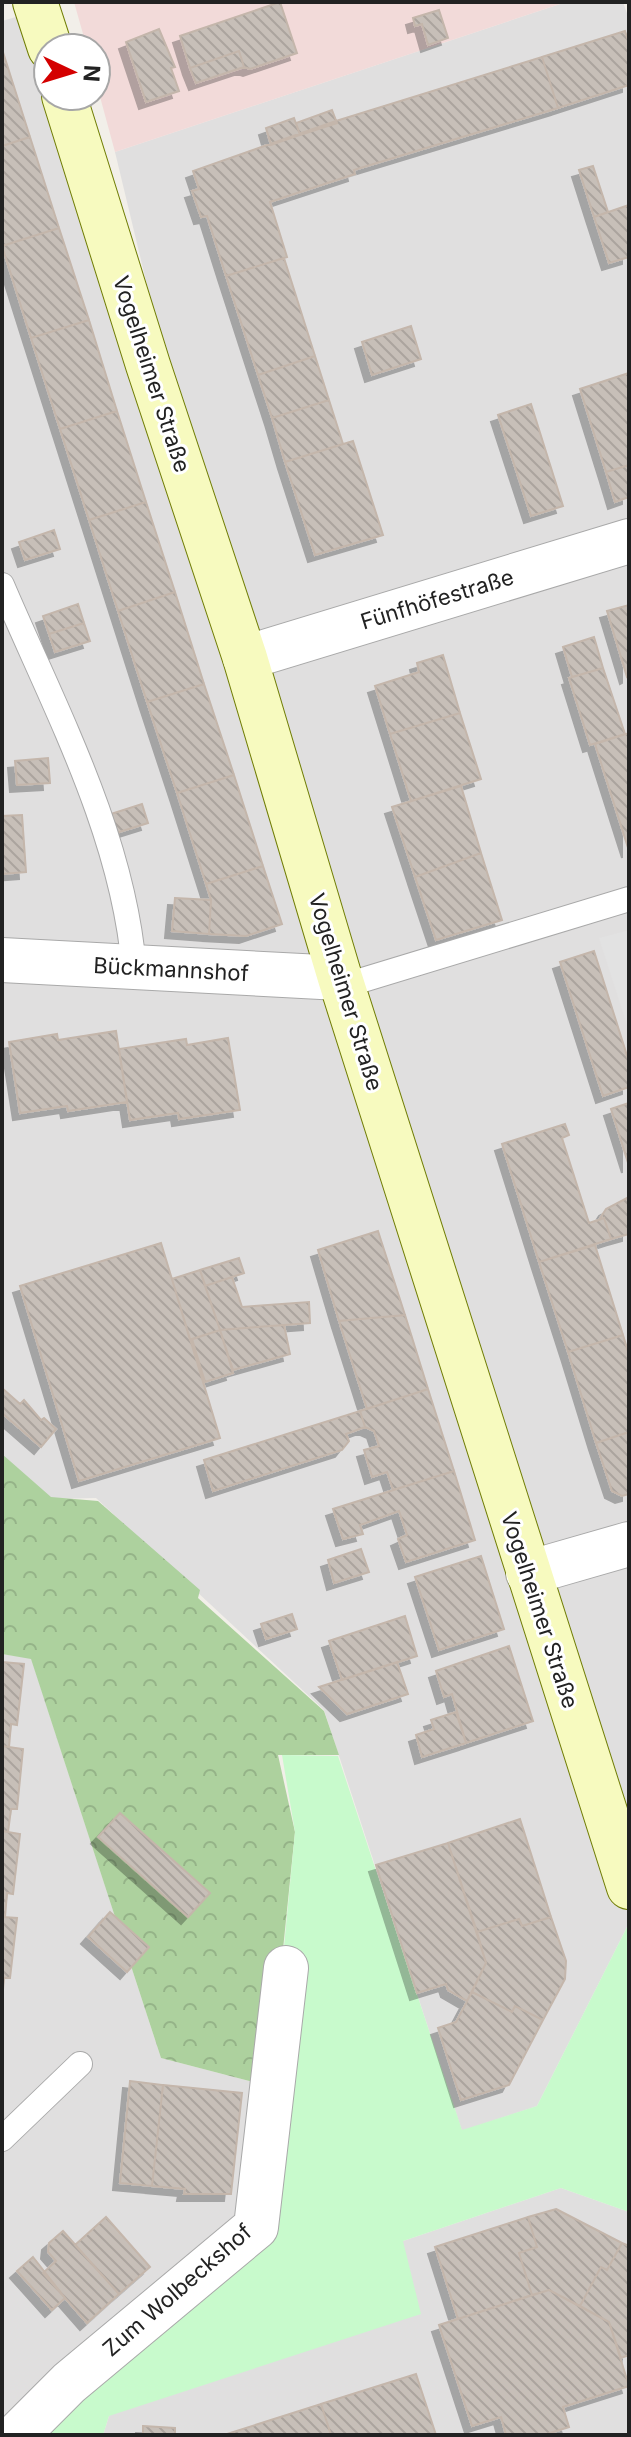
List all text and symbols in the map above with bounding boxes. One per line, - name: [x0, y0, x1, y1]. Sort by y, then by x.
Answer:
- north arrow: [32, 32, 112, 112]
- text: N: [78, 64, 106, 83]
- street label: Vogelheimer Straße: [108, 273, 196, 475]
- street label: Fünfhöfestraße: [357, 563, 517, 635]
- street label: Vogelheimer Straße: [304, 890, 388, 1094]
- street label: Bückmannshof: [93, 952, 249, 986]
- street label: Vogelheimer Straße: [496, 1509, 584, 1711]
- street label: Zum Wolbeckshof: [97, 2218, 257, 2362]

